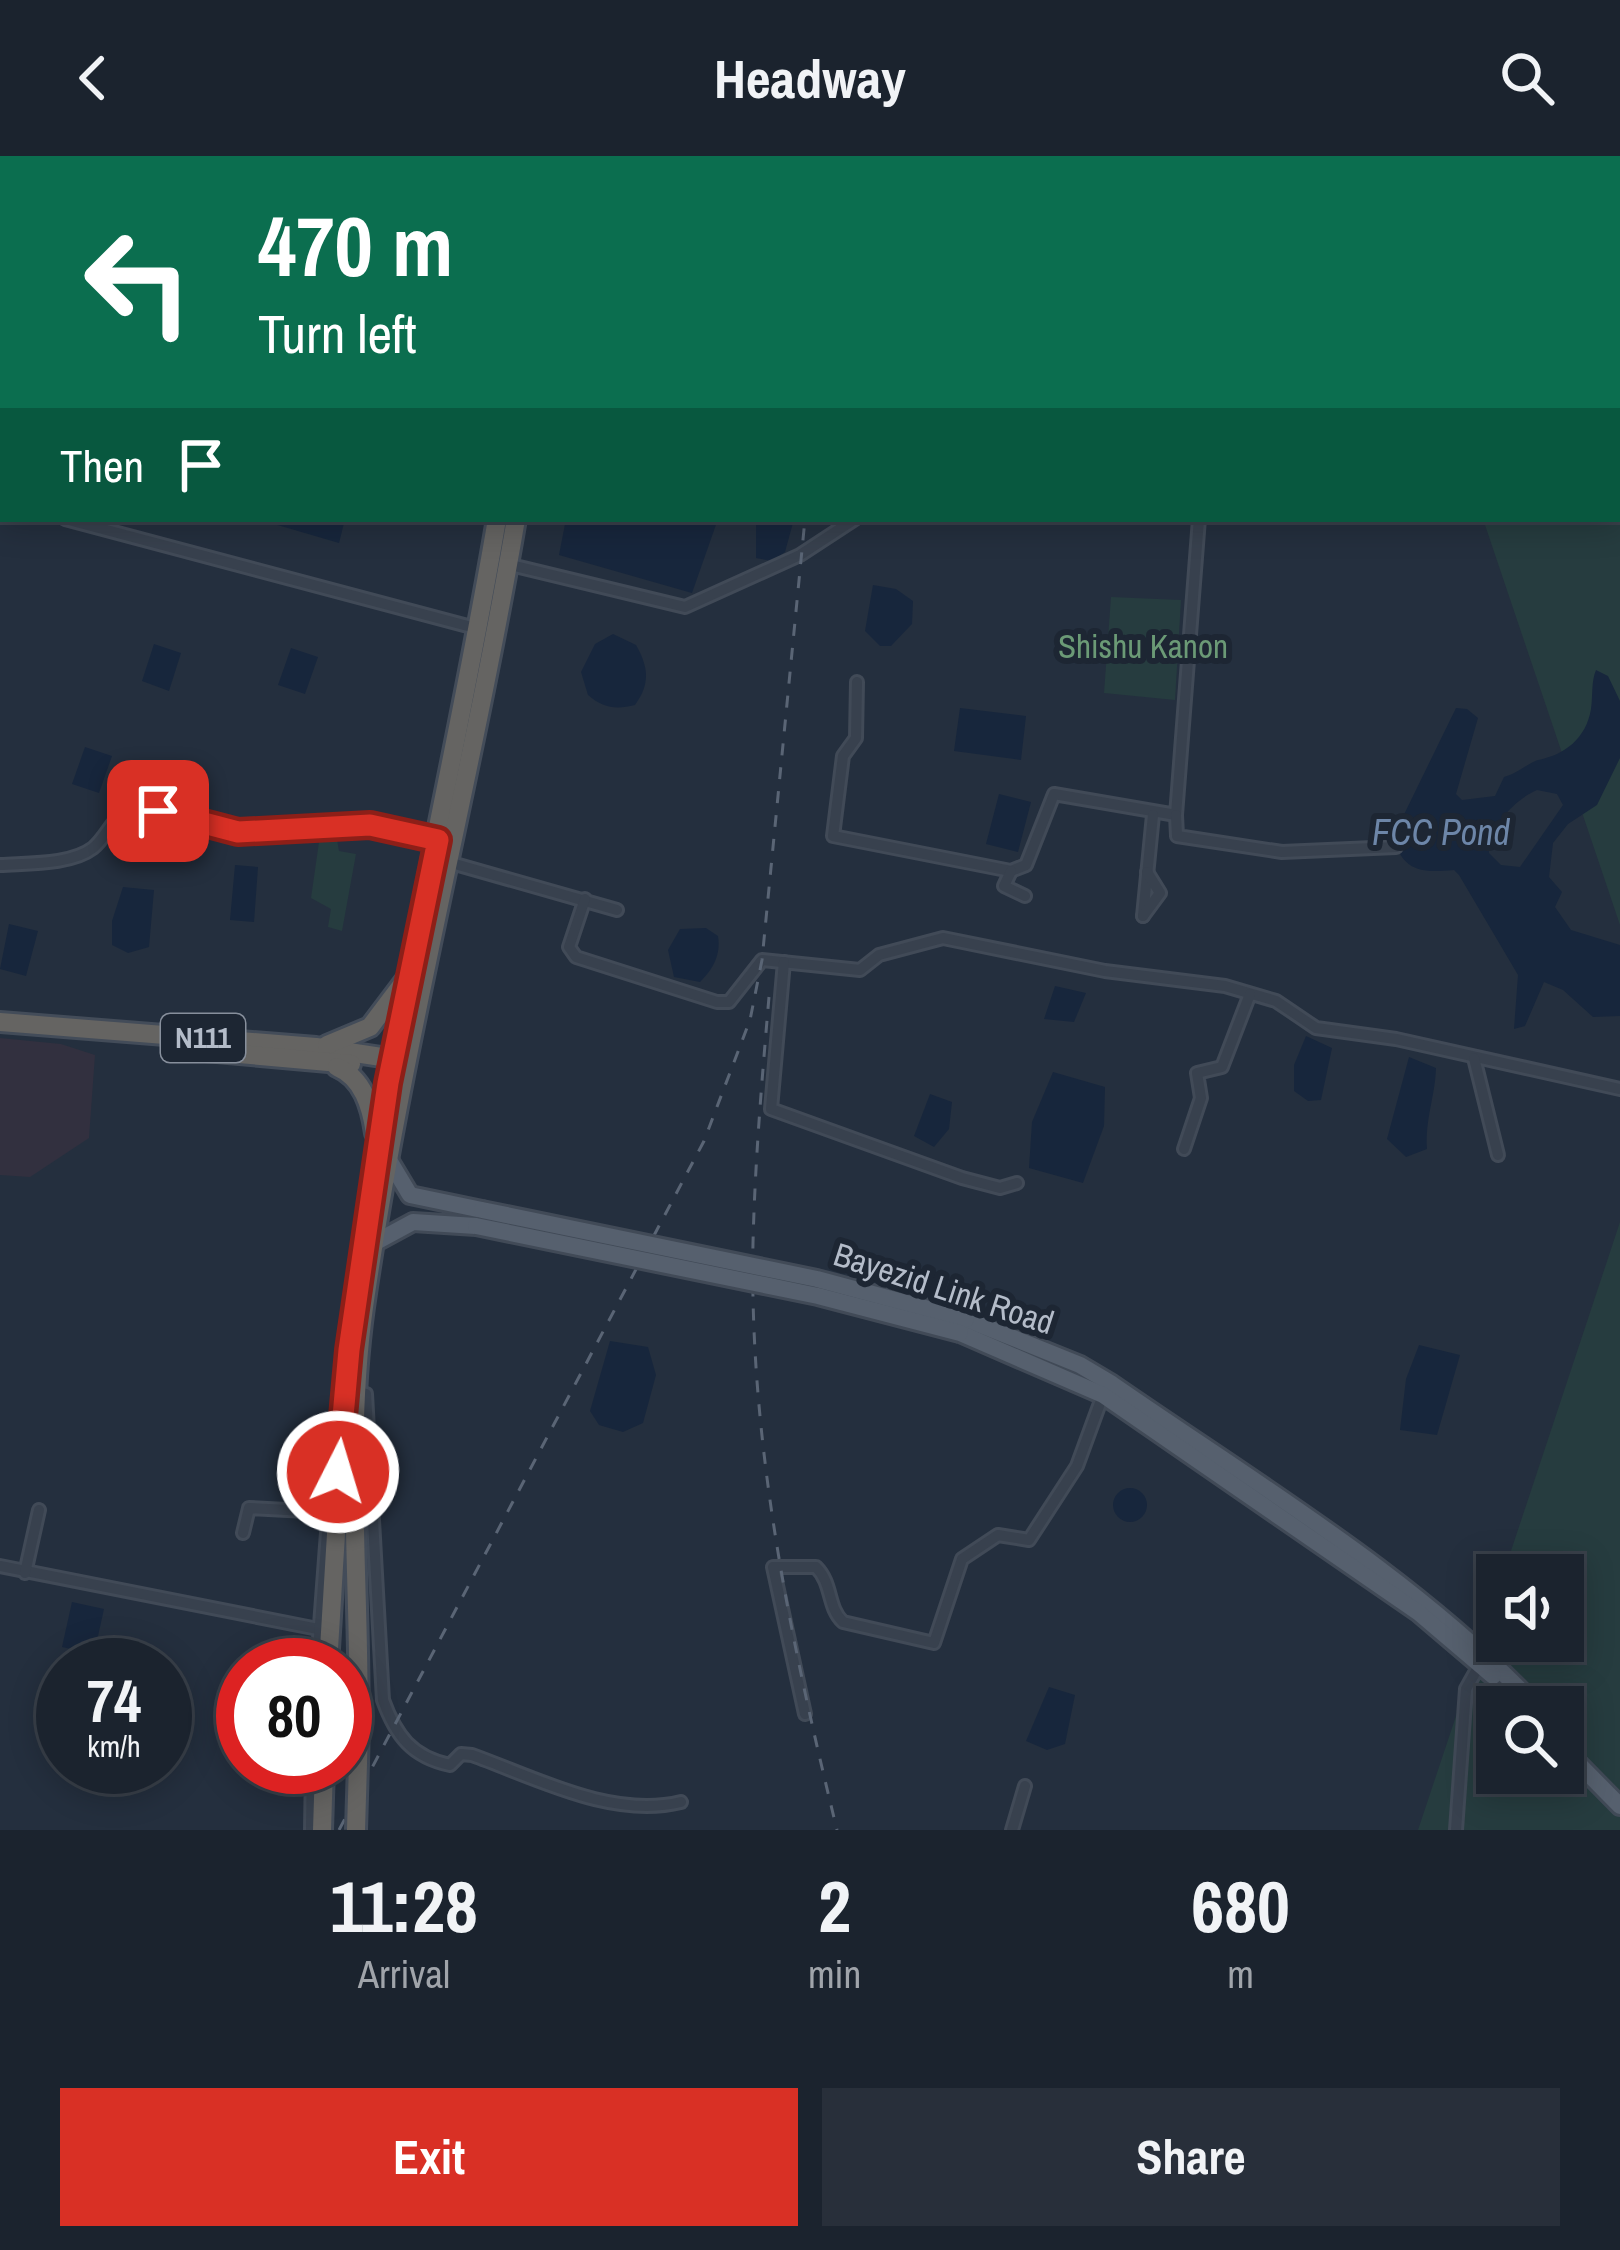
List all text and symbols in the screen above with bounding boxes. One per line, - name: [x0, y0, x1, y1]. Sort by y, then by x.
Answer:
- text: Headway: [714, 42, 906, 115]
- icon: back: [60, 45, 126, 111]
- icon: search: [1494, 45, 1560, 111]
- text: 470 m: [258, 189, 453, 302]
- icon: left: [60, 204, 216, 360]
- text: Turn left: [258, 297, 417, 370]
- icon: arrive: [168, 432, 234, 498]
- text: Then: [60, 435, 144, 496]
- park label: Shishu Kanon: [1058, 624, 1228, 668]
- pin: [107, 760, 209, 862]
- icon: arrive: [125, 778, 191, 844]
- water label: FCC Pond: [1372, 808, 1510, 856]
- road number: N111: [161, 1014, 245, 1062]
- street label: Bayezid Link Road: [828, 1232, 1060, 1344]
- position arrow: [275, 1409, 401, 1535]
- map controls: [1476, 1554, 1584, 1794]
- button: sound: [1476, 1554, 1584, 1662]
- speed limit sign: 80: [216, 1638, 372, 1794]
- text: 74: [87, 1660, 141, 1741]
- button: search: [1476, 1686, 1584, 1794]
- text: km/h: [87, 1726, 141, 1766]
- text: 11:28: [330, 1857, 478, 1954]
- text: 2: [818, 1857, 851, 1954]
- text: 680: [1191, 1857, 1290, 1954]
- text: Arrival: [358, 1948, 450, 2000]
- text: min: [808, 1948, 861, 2000]
- text: m: [1227, 1948, 1254, 2000]
- button: Exit: [60, 2088, 798, 2226]
- button: Share: [822, 2088, 1560, 2226]

